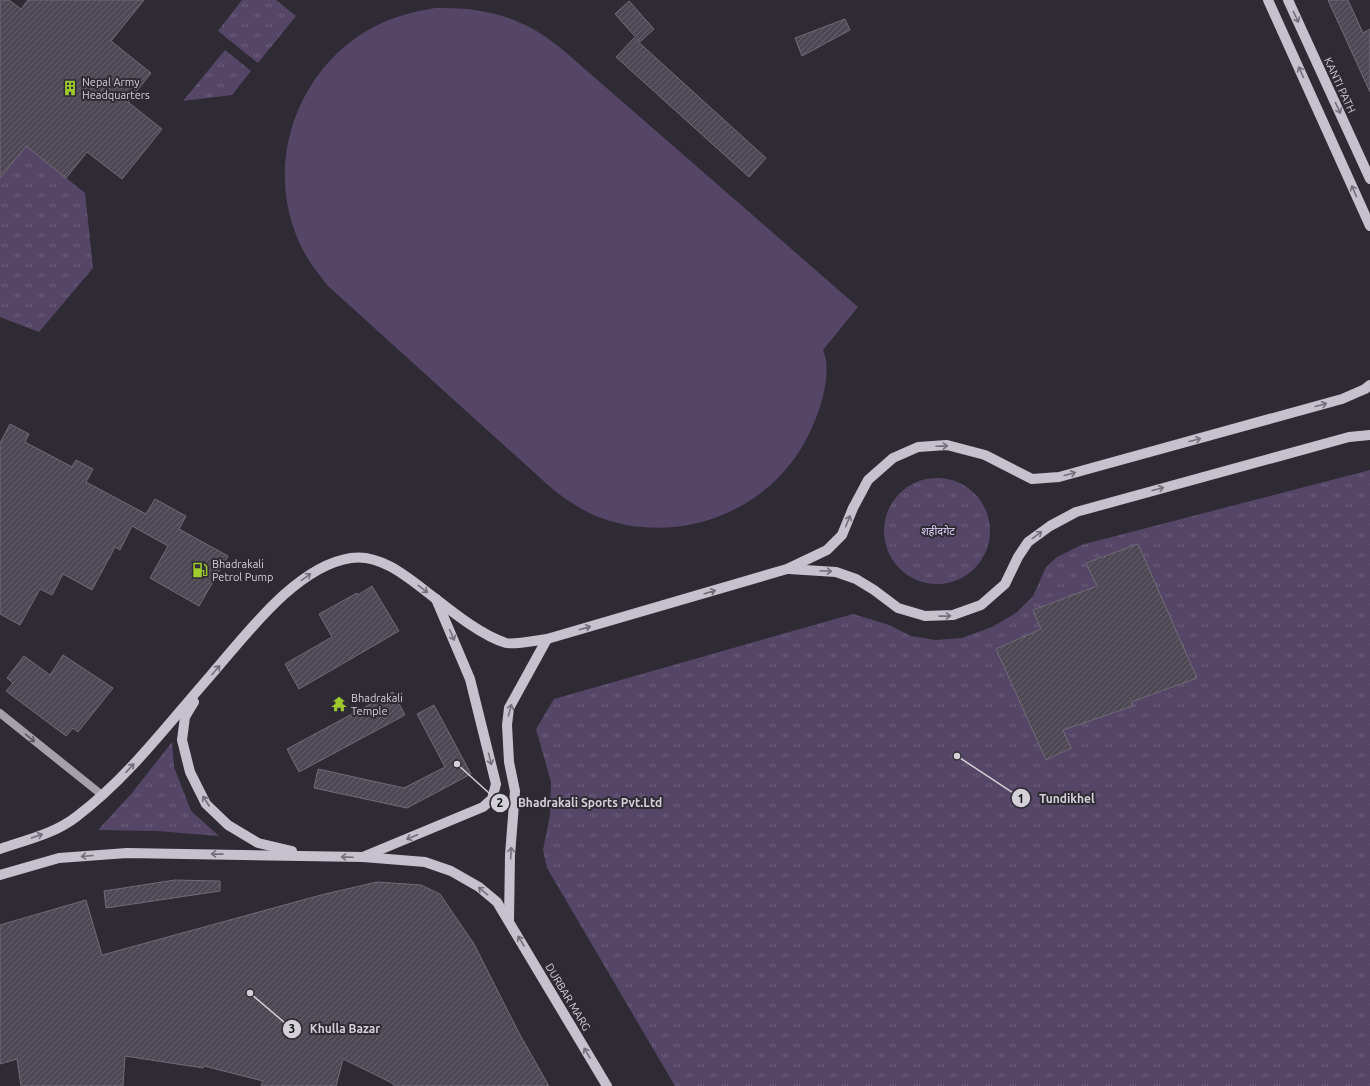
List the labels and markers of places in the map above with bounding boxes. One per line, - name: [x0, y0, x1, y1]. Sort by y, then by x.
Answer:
- place label: Nepal Army Headquarters: [82, 76, 150, 101]
- building icon: Nepal Army Headquarters: [61, 79, 79, 97]
- place label: Bhadrakali Petrol Pump: [212, 558, 274, 583]
- fuel station icon: Bhadrakali Petrol Pump: [191, 561, 209, 579]
- place label: Bhadrakali Temple: [351, 692, 403, 717]
- temple icon: Bhadrakali Temple: [330, 695, 348, 713]
- callout: Tundikhel: [1011, 786, 1102, 810]
- callout: Bhadrakali Sports Pvt.Ltd: [490, 791, 670, 815]
- callout: Khulla Bazar: [282, 1017, 388, 1041]

